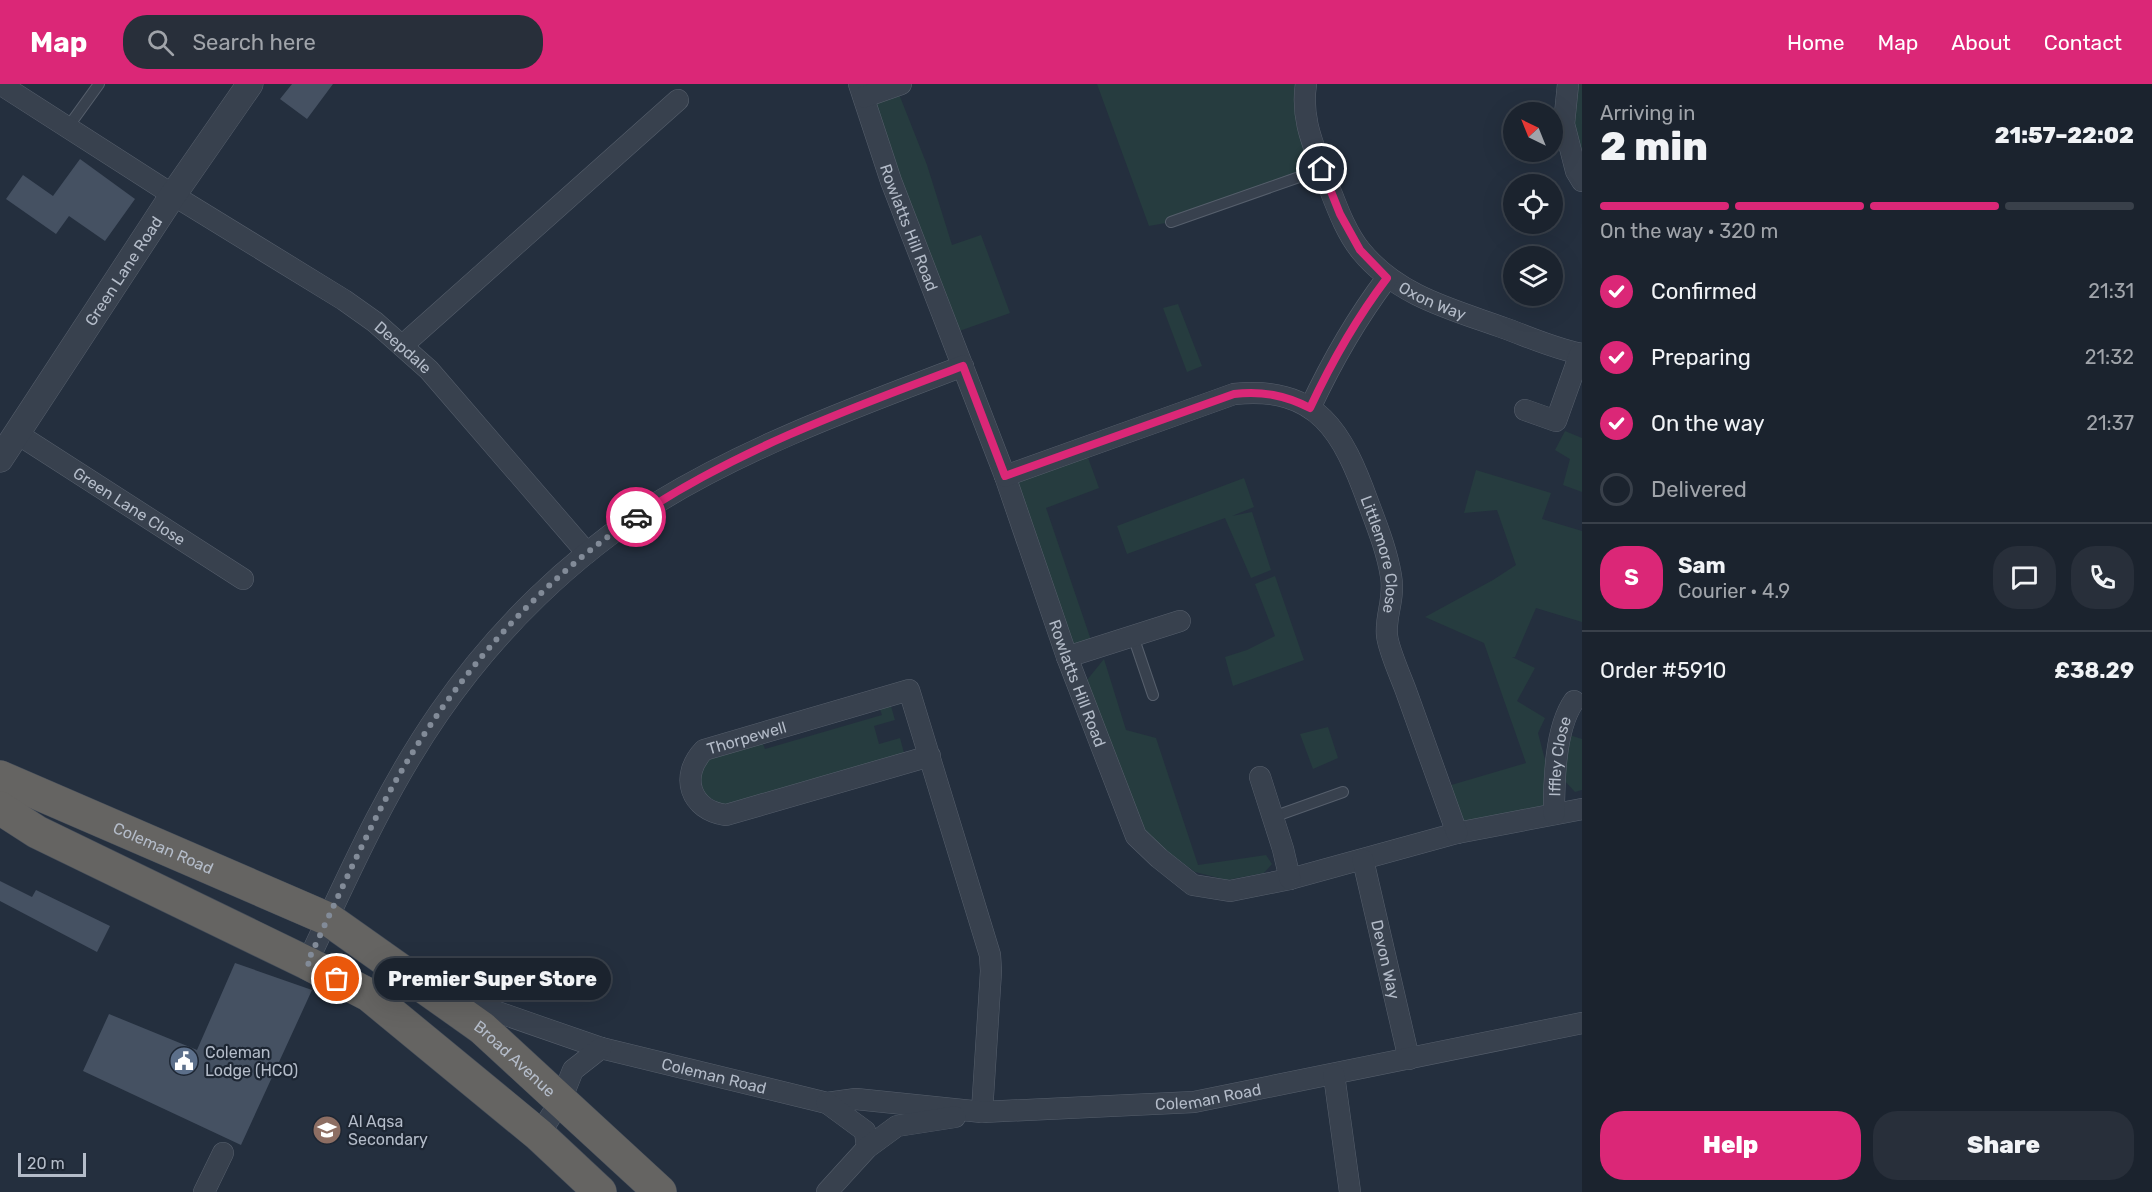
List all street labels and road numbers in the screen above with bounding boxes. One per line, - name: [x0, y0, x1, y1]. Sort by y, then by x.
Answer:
- street label: Rowlatts Hill Road: [876, 162, 942, 294]
- street label: Green Lane Road: [81, 213, 166, 329]
- street label: Oxon Way: [1395, 278, 1469, 324]
- street label: Deepdale: [371, 317, 435, 378]
- street label: Green Lane Close: [70, 463, 189, 550]
- street label: Littlemore Close: [1357, 493, 1401, 615]
- street label: Rowlatts Hill Road: [1045, 617, 1110, 750]
- street label: Iffley Close: [1545, 714, 1575, 797]
- street label: Thorpewell: [705, 717, 789, 759]
- street label: Coleman Road: [110, 818, 216, 878]
- street label: Devon Way: [1367, 918, 1404, 1001]
- street label: Broad Avenue: [471, 1017, 559, 1101]
- street label: Coleman Road: [660, 1054, 768, 1098]
- street label: Coleman Road: [1155, 1080, 1263, 1114]

